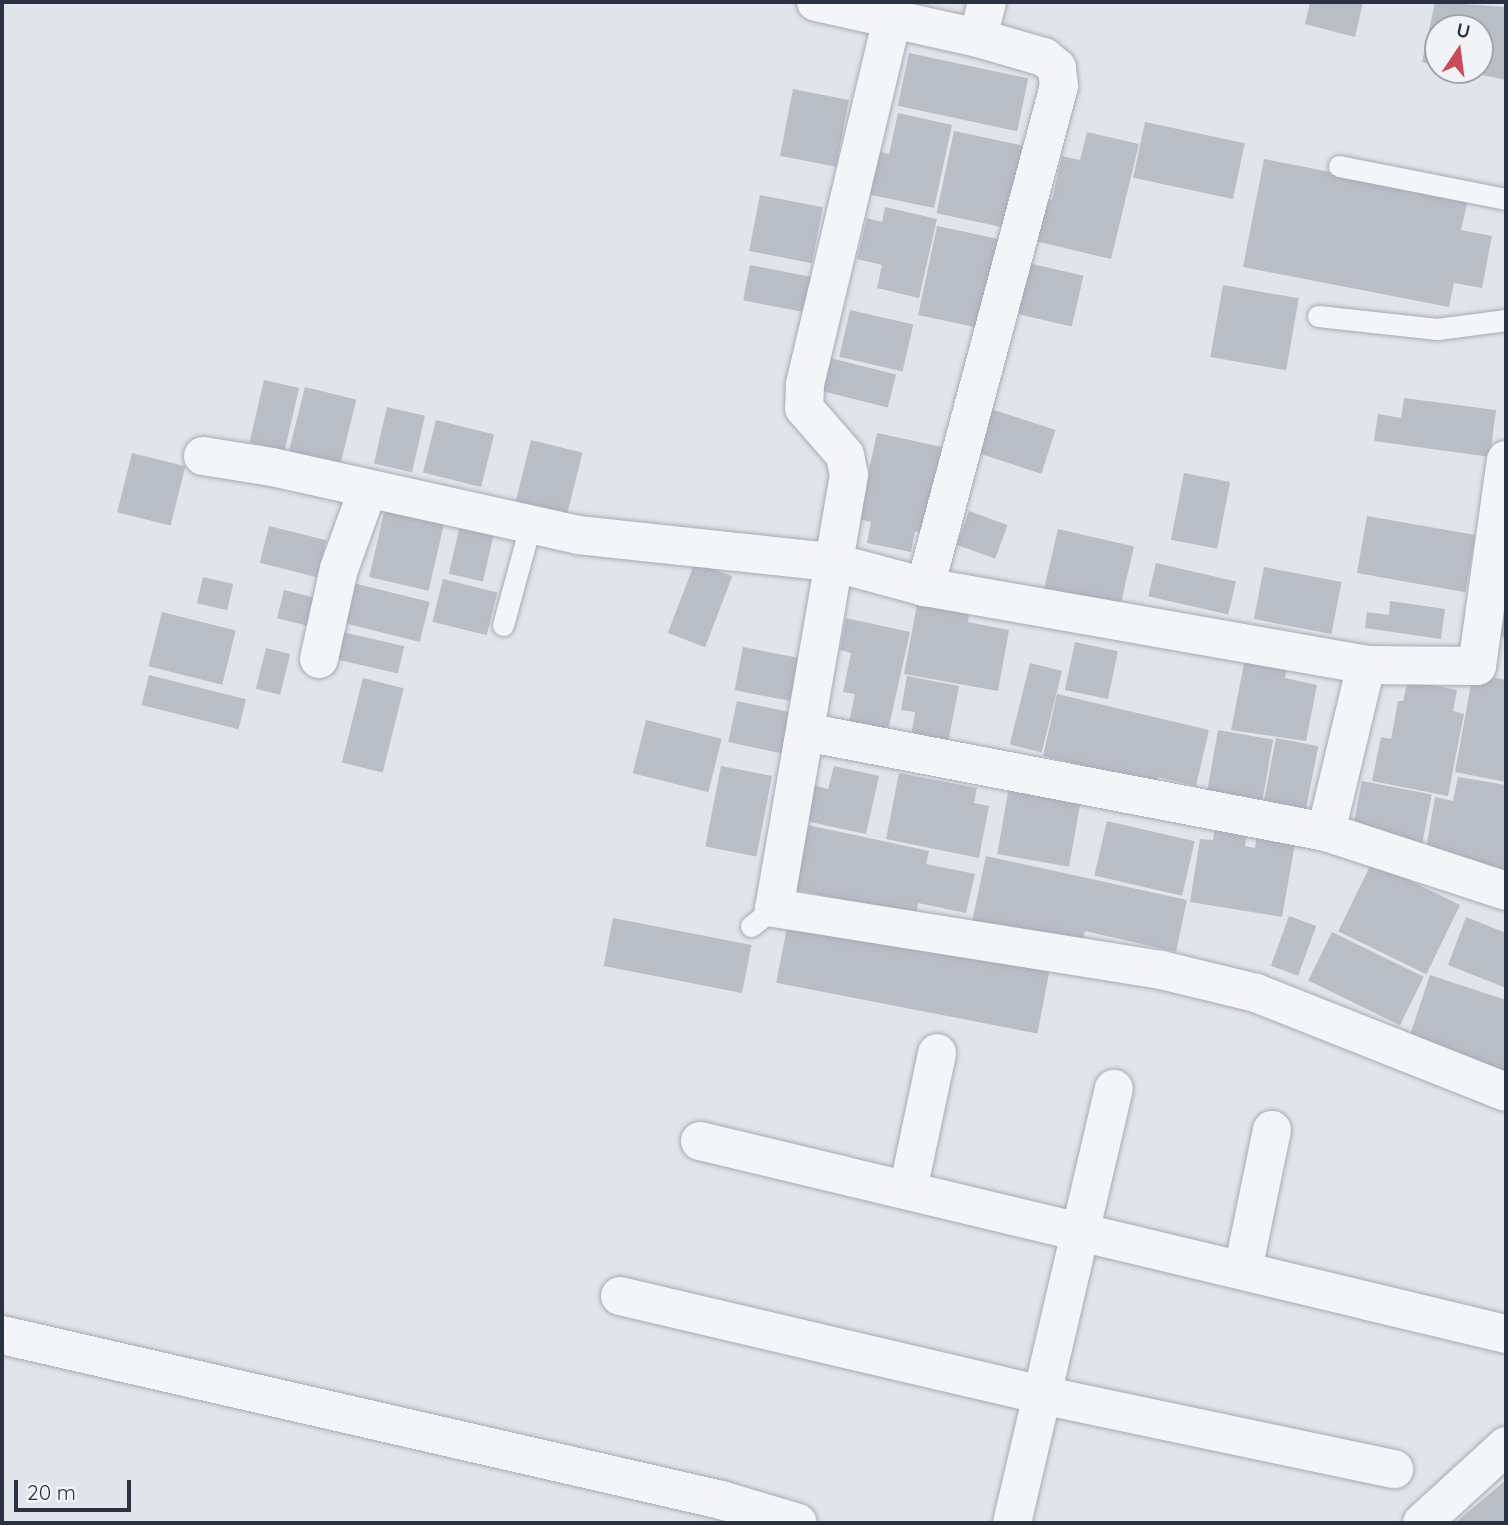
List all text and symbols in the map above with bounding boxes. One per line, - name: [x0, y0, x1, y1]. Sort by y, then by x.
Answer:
- north arrow: [1424, 14, 1494, 84]
- text: U: [1454, 17, 1473, 44]
- scale bar: [18, 1466, 135, 1510]
- text: 20 m: [27, 1479, 76, 1505]

